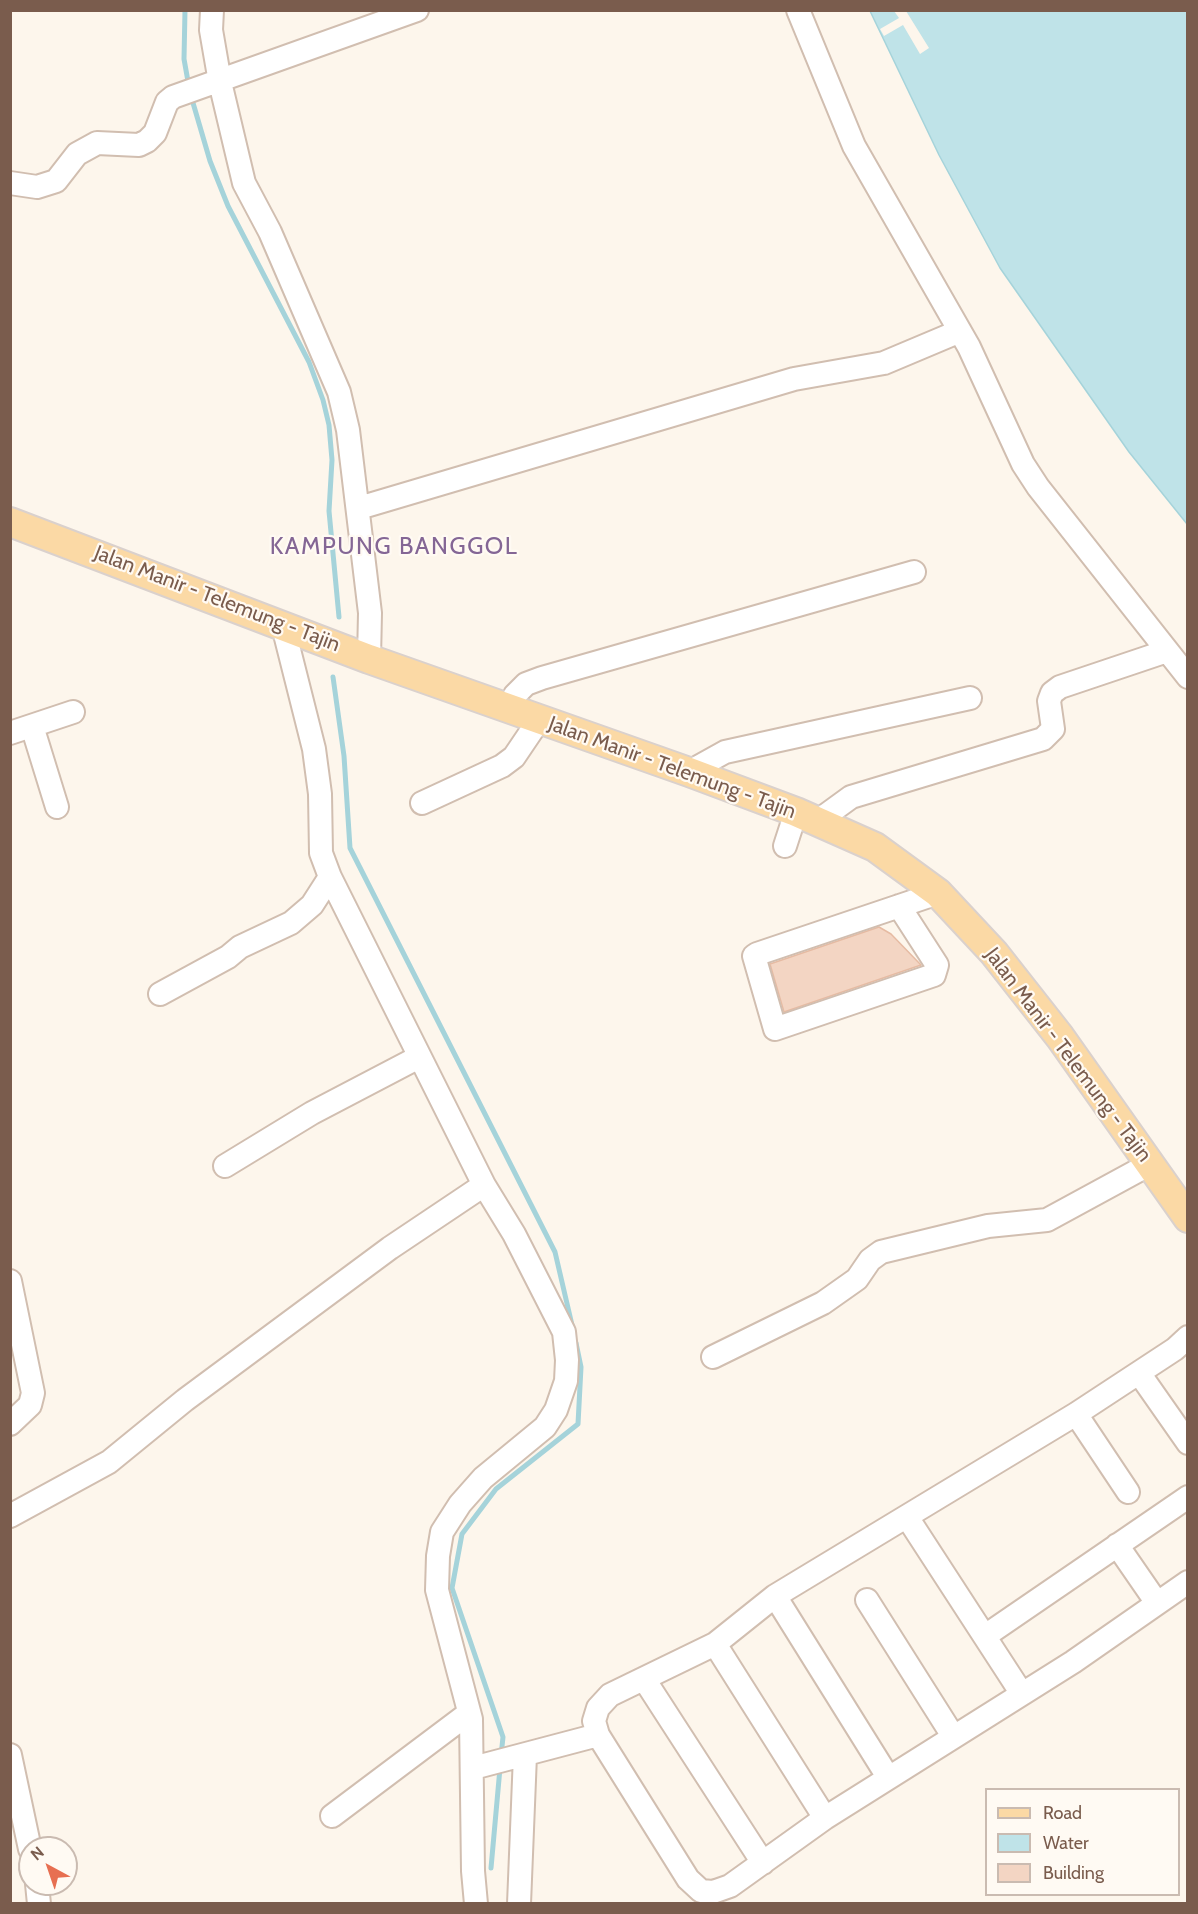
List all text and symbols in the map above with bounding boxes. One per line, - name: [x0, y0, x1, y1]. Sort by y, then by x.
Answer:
- district label: KAMPUNG BANGGOL: [270, 533, 518, 561]
- street label: Jalan Manir - Telemung - Tajin: [90, 540, 344, 658]
- street label: Jalan Manir - Telemung - Tajin: [545, 711, 799, 825]
- street label: Jalan Manir - Telemung - Tajin: [979, 943, 1157, 1167]
- legend: [985, 1788, 1180, 1896]
- text: Road: [1043, 1802, 1082, 1824]
- text: Water: [1043, 1832, 1089, 1854]
- north arrow: [18, 1836, 78, 1896]
- text: N: [27, 1842, 48, 1864]
- text: Building: [1043, 1862, 1104, 1884]

